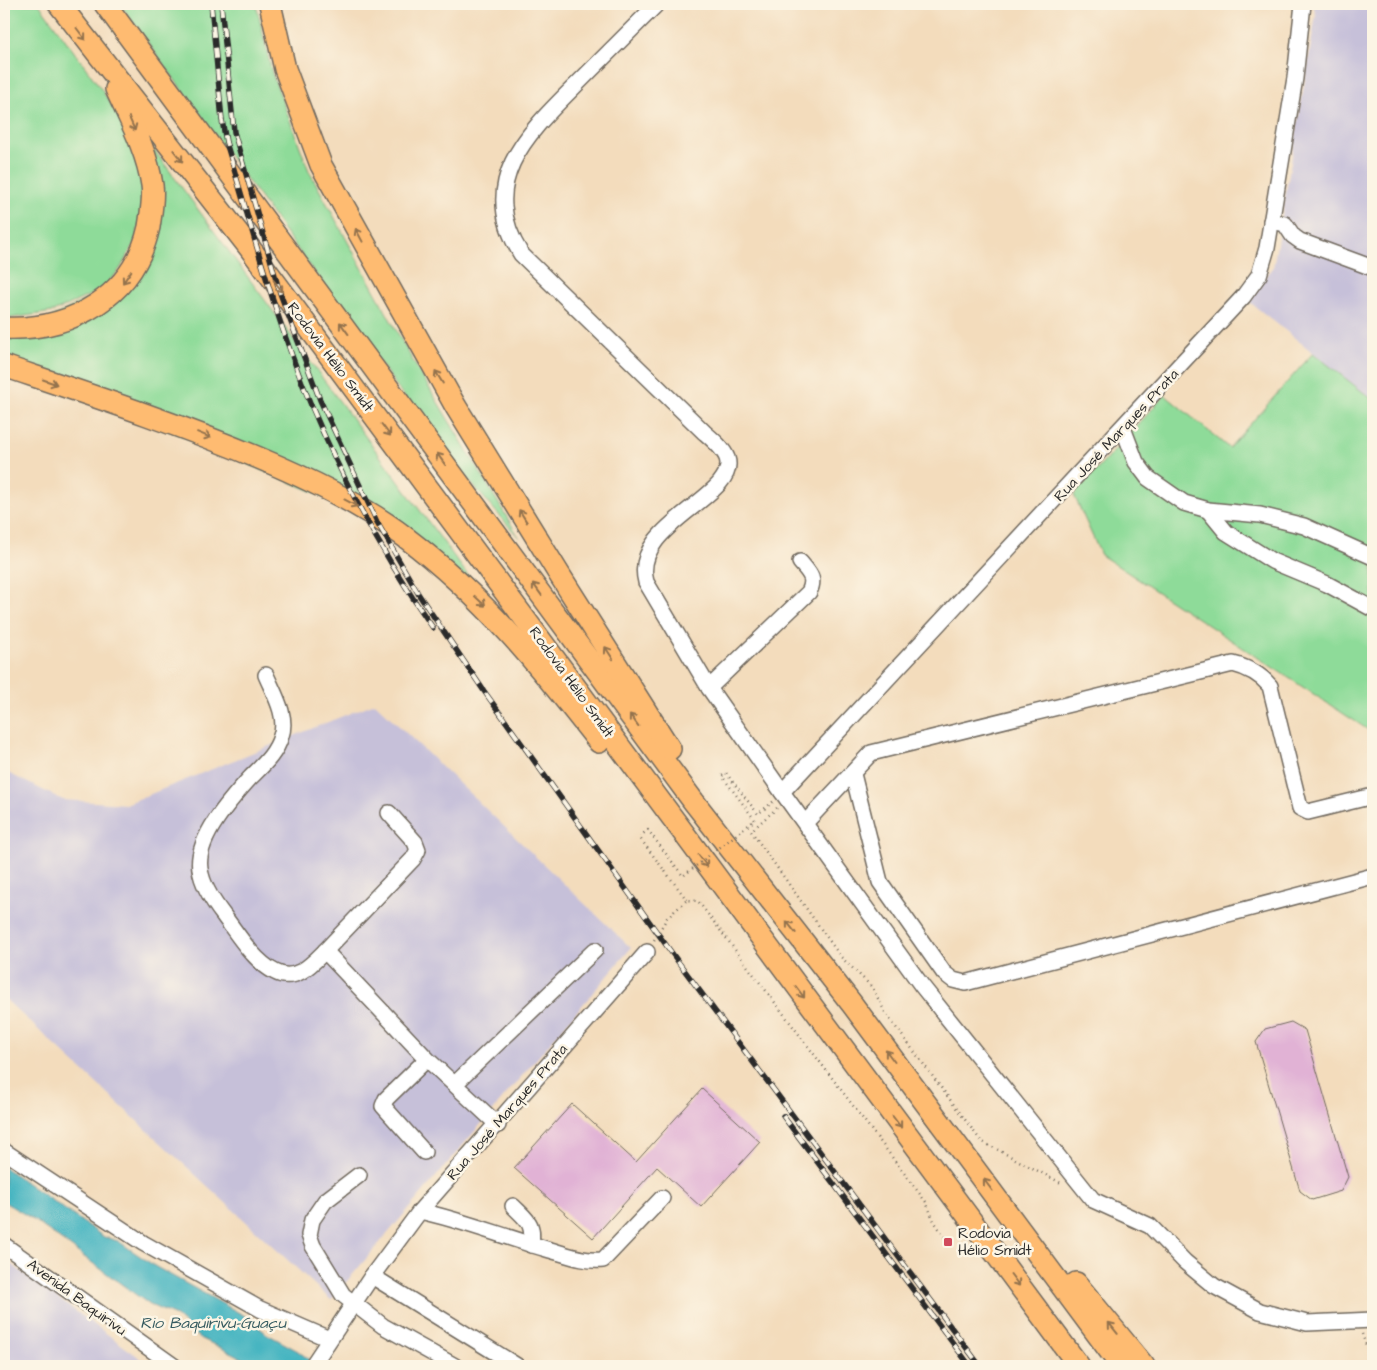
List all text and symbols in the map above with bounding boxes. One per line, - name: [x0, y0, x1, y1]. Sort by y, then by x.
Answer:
- one-way arrow: [76, 27, 87, 40]
- one-way arrow: [127, 116, 137, 131]
- one-way arrow: [173, 149, 184, 162]
- one-way arrow: [354, 228, 363, 243]
- one-way arrow: [122, 270, 132, 284]
- one-way arrow: [273, 279, 283, 293]
- street label: Rodovia Hélio Smidt: [282, 298, 379, 417]
- one-way arrow: [339, 322, 350, 335]
- street label: Rua José Marques Prata: [1049, 364, 1184, 506]
- one-way arrow: [433, 370, 443, 384]
- one-way arrow: [42, 378, 57, 387]
- one-way arrow: [380, 423, 391, 436]
- one-way arrow: [196, 430, 211, 440]
- one-way arrow: [436, 452, 446, 466]
- one-way arrow: [343, 499, 358, 508]
- one-way arrow: [517, 509, 527, 523]
- one-way arrow: [532, 583, 543, 596]
- one-way arrow: [474, 595, 486, 607]
- street label: Rodovia Hélio Smidt: [524, 622, 619, 742]
- one-way arrow: [604, 647, 614, 661]
- one-way arrow: [629, 713, 639, 727]
- one-way arrow: [698, 854, 709, 867]
- one-way arrow: [786, 921, 797, 934]
- one-way arrow: [795, 985, 806, 998]
- street label: Rua José Marques Prata: [442, 1039, 573, 1185]
- one-way arrow: [885, 1050, 896, 1063]
- one-way arrow: [892, 1115, 903, 1128]
- one-way arrow: [983, 1178, 993, 1192]
- place label: Rodovia Hélio Smidt: [958, 1223, 1032, 1261]
- marker: Rodovia Hélio Smidt: [942, 1236, 954, 1248]
- street label: Avenida Baquirivu: [23, 1254, 131, 1341]
- one-way arrow: [1010, 1273, 1020, 1287]
- water label: Rio Baquirivu-Guaçu: [140, 1312, 287, 1334]
- one-way arrow: [1108, 1322, 1119, 1335]

